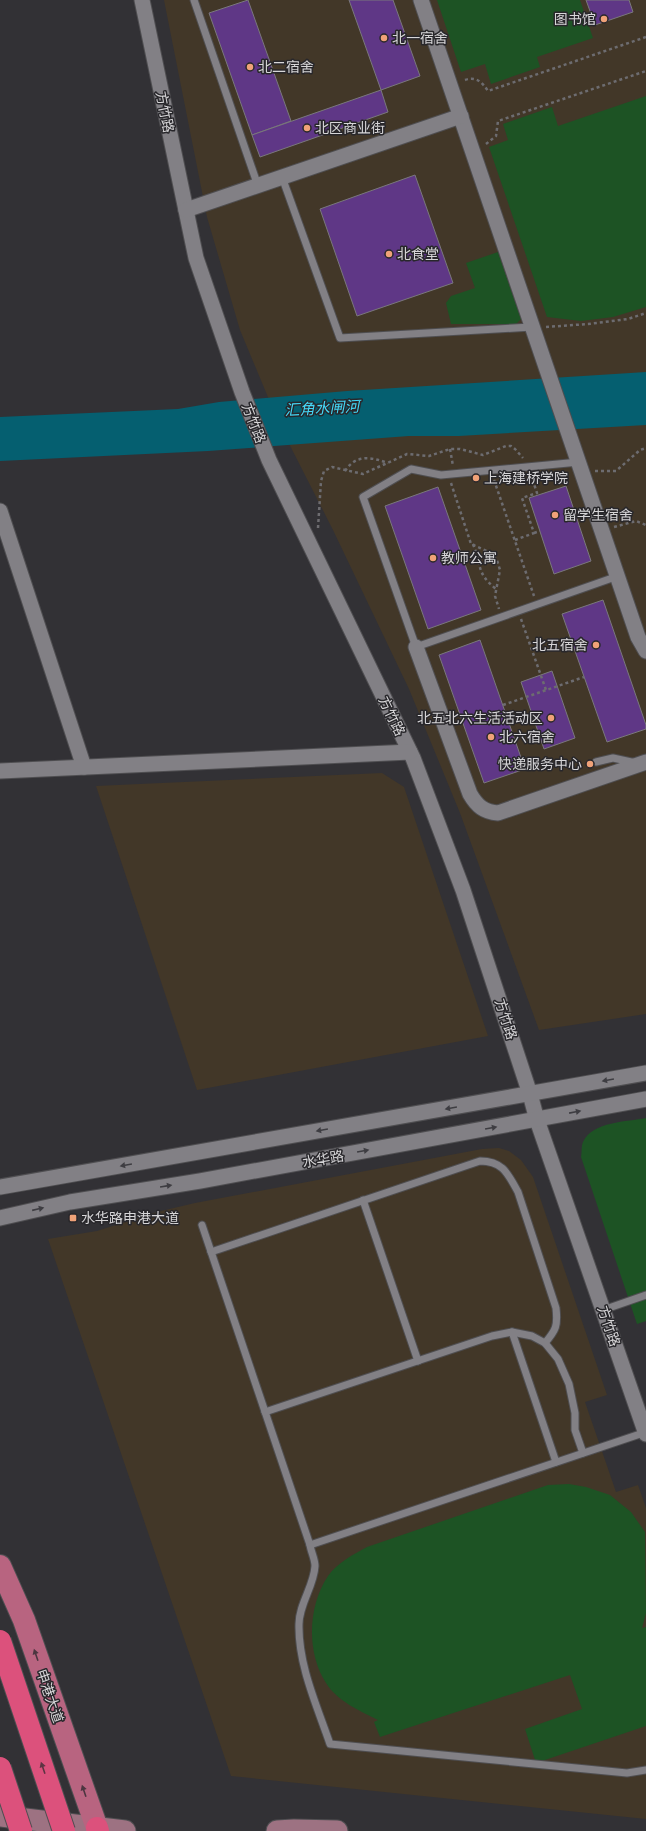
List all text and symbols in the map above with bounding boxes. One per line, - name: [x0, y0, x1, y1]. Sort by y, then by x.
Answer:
- place label: 图书馆: [554, 11, 596, 27]
- marker: 图书馆: [599, 14, 609, 24]
- place label: 北一宿舍: [392, 30, 448, 46]
- marker: 北一宿舍: [379, 33, 389, 43]
- place label: 北二宿舍: [258, 59, 314, 75]
- marker: 北二宿舍: [245, 62, 255, 72]
- street label: 方竹路: [153, 90, 177, 134]
- place label: 北区商业街: [315, 120, 385, 136]
- marker: 北区商业街: [302, 123, 312, 133]
- place label: 北食堂: [397, 246, 439, 262]
- marker: 北食堂: [384, 249, 394, 259]
- water label: 汇角水闸河: [284, 397, 363, 418]
- street label: 方竹路: [239, 401, 269, 445]
- place label: 上海建桥学院: [484, 470, 568, 486]
- marker: 上海建桥学院: [471, 473, 481, 483]
- place label: 留学生宿舍: [563, 507, 633, 523]
- marker: 留学生宿舍: [550, 510, 560, 520]
- place label: 教师公寓: [441, 550, 497, 566]
- marker: 教师公寓: [428, 553, 438, 563]
- place label: 北五宿舍: [532, 637, 588, 653]
- marker: 北五宿舍: [591, 640, 601, 650]
- street label: 方竹路: [376, 694, 408, 738]
- place label: 北五北六生活活动区: [417, 710, 543, 726]
- marker: 北五北六生活活动区: [546, 713, 556, 723]
- place label: 北六宿舍: [499, 729, 555, 745]
- marker: 北六宿舍: [486, 732, 496, 742]
- place label: 快递服务中心: [498, 756, 582, 772]
- marker: 快递服务中心: [585, 759, 595, 769]
- street label: 方竹路: [492, 997, 520, 1041]
- one-way arrow: [602, 1077, 614, 1083]
- one-way arrow: [444, 1105, 457, 1111]
- one-way arrow: [569, 1109, 582, 1115]
- one-way arrow: [485, 1125, 497, 1131]
- one-way arrow: [316, 1127, 329, 1133]
- street label: 水华路: [301, 1147, 345, 1171]
- one-way arrow: [357, 1148, 369, 1154]
- one-way arrow: [119, 1162, 132, 1168]
- one-way arrow: [160, 1183, 172, 1189]
- one-way arrow: [32, 1206, 44, 1212]
- place label: 水华路申港大道: [81, 1210, 179, 1226]
- marker: 水华路申港大道: [68, 1213, 78, 1223]
- street label: 方竹路: [595, 1304, 623, 1348]
- one-way arrow: [33, 1649, 39, 1661]
- street label: 申港大道: [33, 1667, 67, 1725]
- one-way arrow: [39, 1761, 45, 1773]
- one-way arrow: [80, 1784, 86, 1796]

